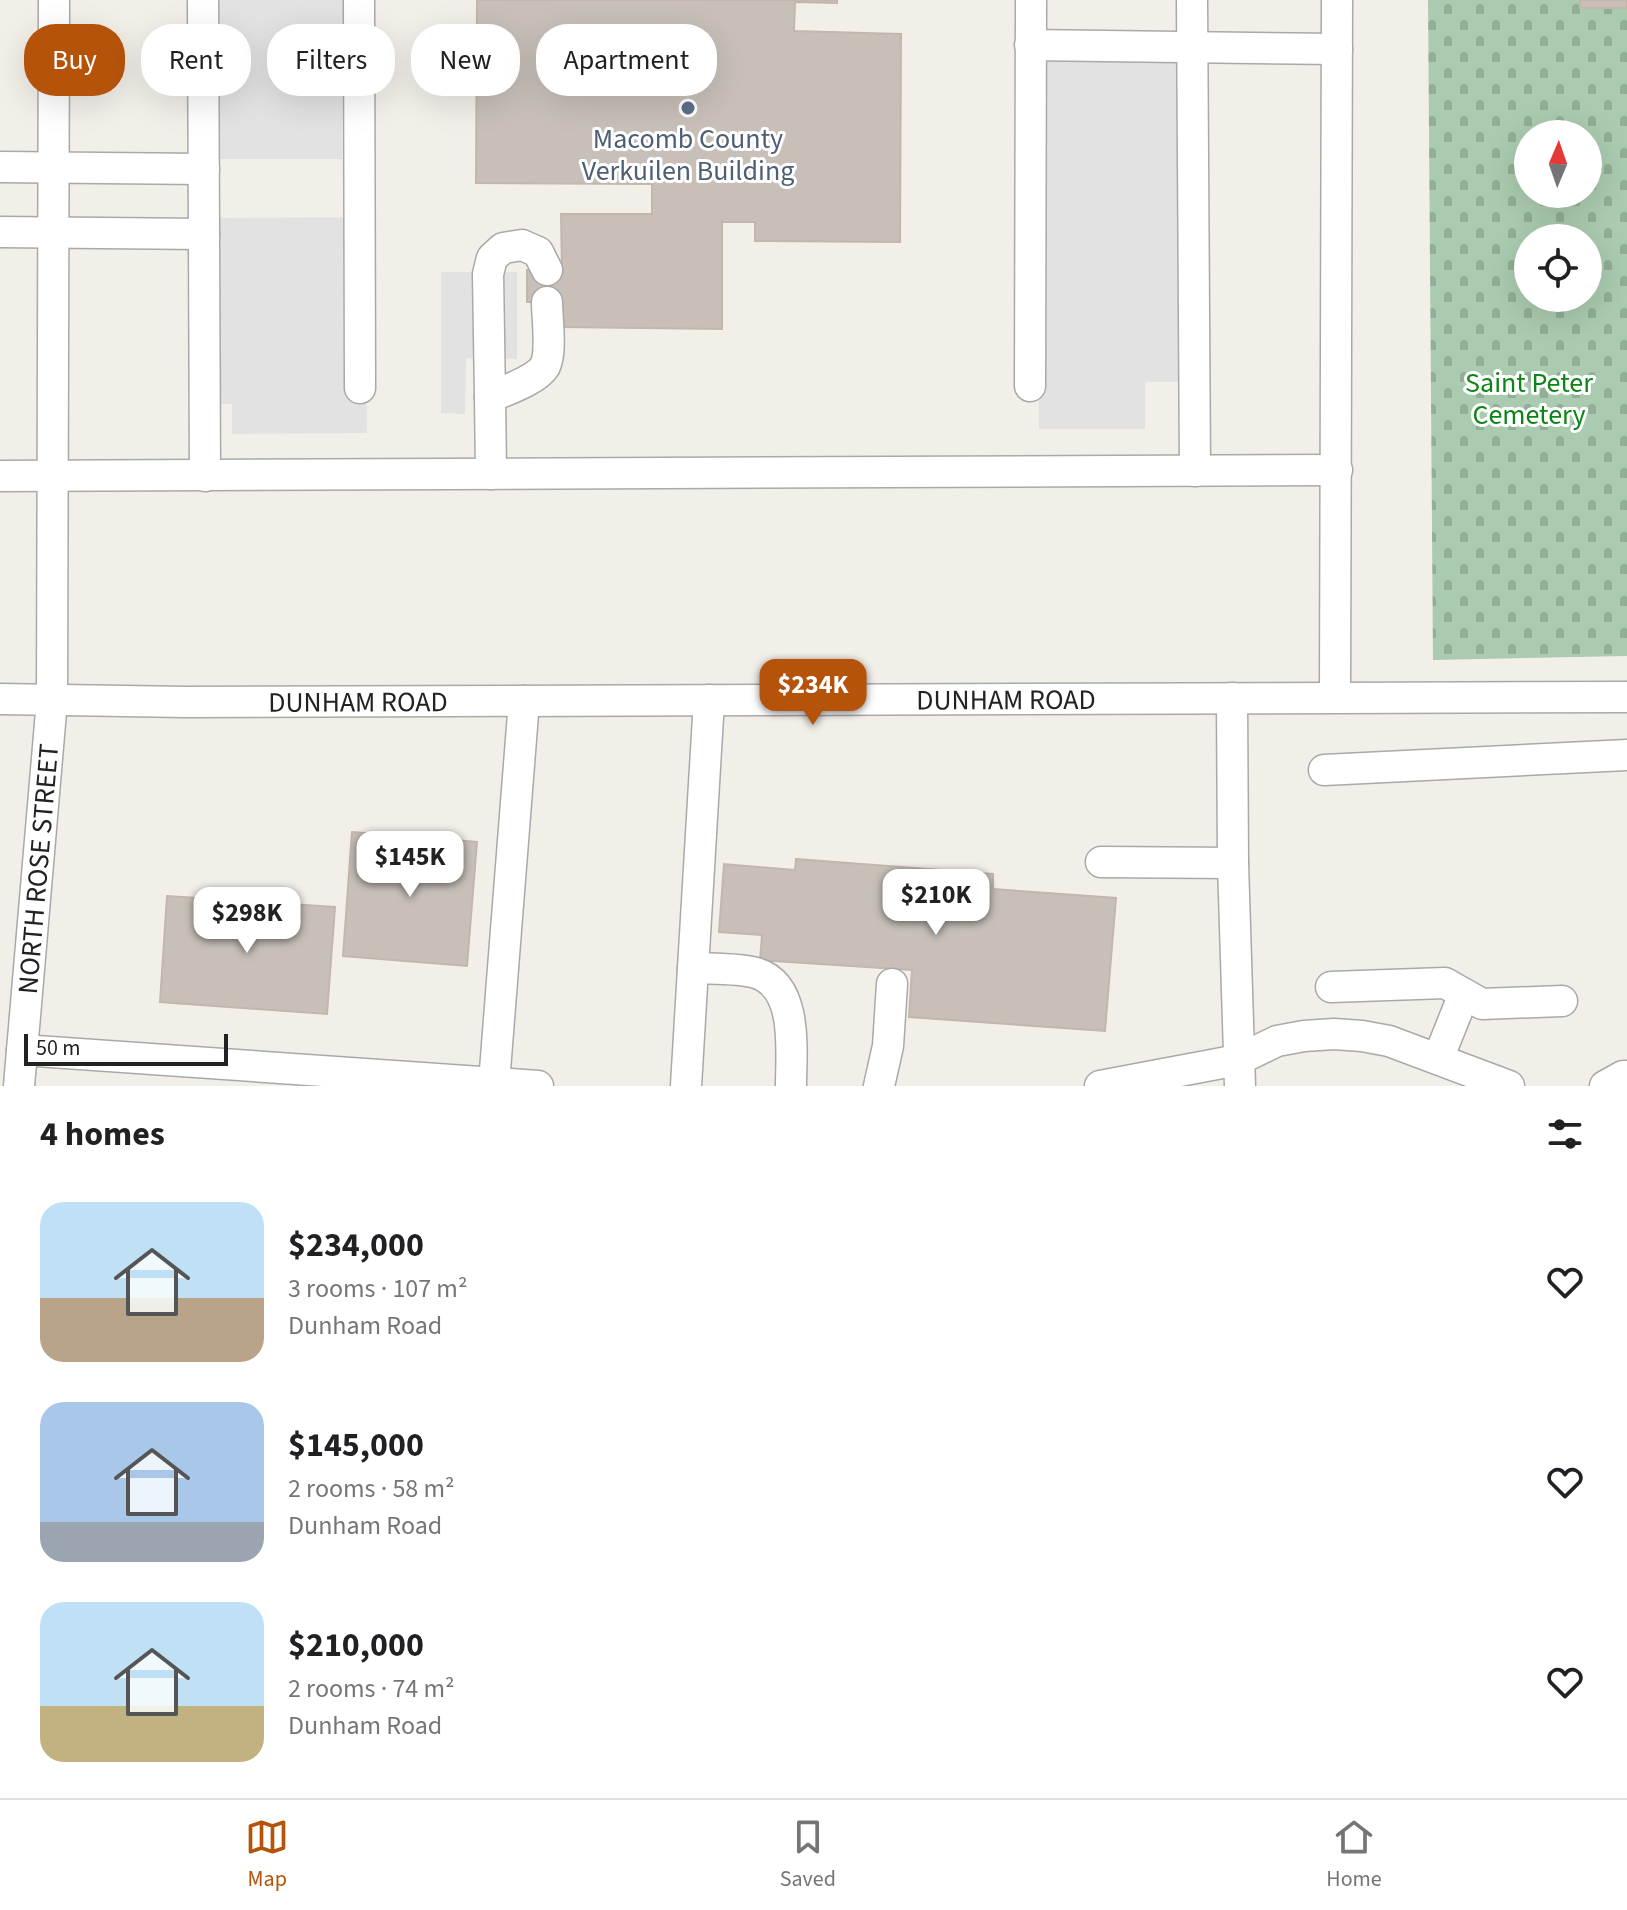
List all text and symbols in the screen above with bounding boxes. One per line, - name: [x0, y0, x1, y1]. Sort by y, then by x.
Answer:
- chip: Buy: [24, 24, 125, 96]
- chip: Rent: [141, 24, 251, 96]
- chip: Filters: [267, 24, 395, 96]
- chip: New: [411, 24, 520, 96]
- chip: Apartment: [536, 24, 717, 96]
- marker: Macomb County Verkuilen Building: [679, 99, 697, 117]
- place label: Macomb County Verkuilen Building: [582, 119, 794, 191]
- north arrow: [1514, 120, 1602, 208]
- map controls: [1514, 120, 1602, 312]
- button: locate: [1514, 224, 1602, 312]
- park label: Saint Peter Cemetery: [1465, 363, 1593, 435]
- pin: $234K: [757, 659, 869, 727]
- text: $234K: [778, 666, 848, 703]
- street label: DUNHAM ROAD: [916, 680, 1096, 720]
- street label: DUNHAM ROAD: [268, 682, 448, 723]
- street label: NORTH ROSE STREET: [8, 742, 69, 996]
- pin: $145K: [354, 831, 466, 899]
- text: $145K: [375, 838, 445, 875]
- pin: $210K: [880, 869, 992, 937]
- text: $210K: [901, 876, 971, 913]
- pin: $298K: [191, 887, 303, 955]
- text: $298K: [212, 894, 282, 931]
- scale bar: [24, 1030, 228, 1066]
- text: 50 m: [36, 1032, 81, 1064]
- text: 4 homes: [40, 1110, 165, 1159]
- icon: filters: [1543, 1112, 1587, 1156]
- text: $234,000: [288, 1221, 424, 1270]
- icon: home: [104, 1234, 200, 1330]
- icon: heart: [1543, 1260, 1587, 1304]
- text: 3 rooms · 107 m²: [288, 1270, 467, 1307]
- text: Dunham Road: [288, 1307, 442, 1344]
- text: $145,000: [288, 1421, 424, 1470]
- icon: home: [104, 1434, 200, 1530]
- icon: heart: [1543, 1460, 1587, 1504]
- text: 2 rooms · 58 m²: [288, 1470, 455, 1507]
- text: Dunham Road: [288, 1507, 442, 1544]
- text: $210,000: [288, 1621, 424, 1670]
- icon: home: [104, 1634, 200, 1730]
- icon: heart: [1543, 1660, 1587, 1704]
- text: 2 rooms · 74 m²: [288, 1670, 455, 1707]
- text: Dunham Road: [288, 1707, 442, 1744]
- tab: Map: [245, 1815, 289, 1895]
- tab: Saved: [780, 1815, 836, 1895]
- tab: Home: [1326, 1815, 1382, 1895]

